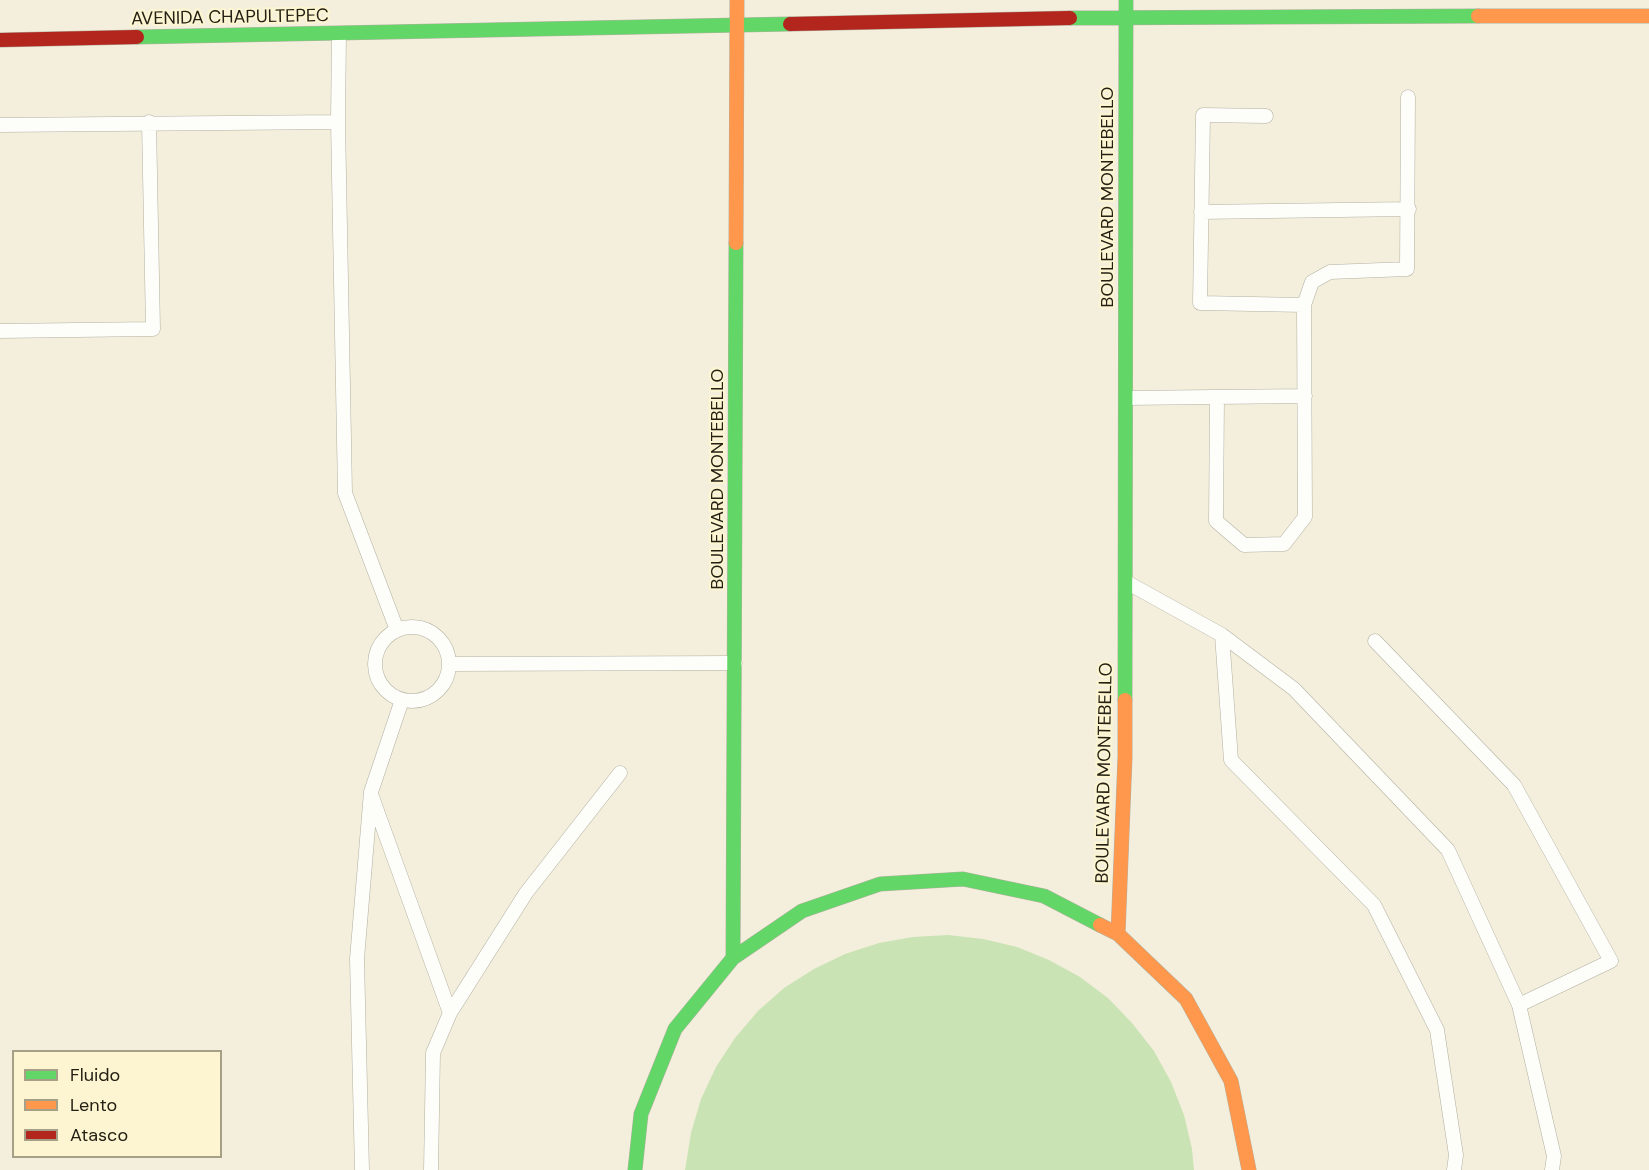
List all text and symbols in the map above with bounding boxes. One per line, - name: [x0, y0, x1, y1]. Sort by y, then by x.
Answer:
- street label: AVENIDA CHAPULTEPEC: [131, 5, 329, 31]
- street label: BOULEVARD MONTEBELLO: [1097, 87, 1119, 307]
- street label: BOULEVARD MONTEBELLO: [707, 369, 729, 589]
- street label: BOULEVARD MONTEBELLO: [1092, 662, 1118, 884]
- legend: [12, 1050, 222, 1158]
- text: Fluido: [70, 1063, 120, 1087]
- text: Lento: [70, 1093, 117, 1117]
- text: Atasco: [70, 1123, 128, 1147]

